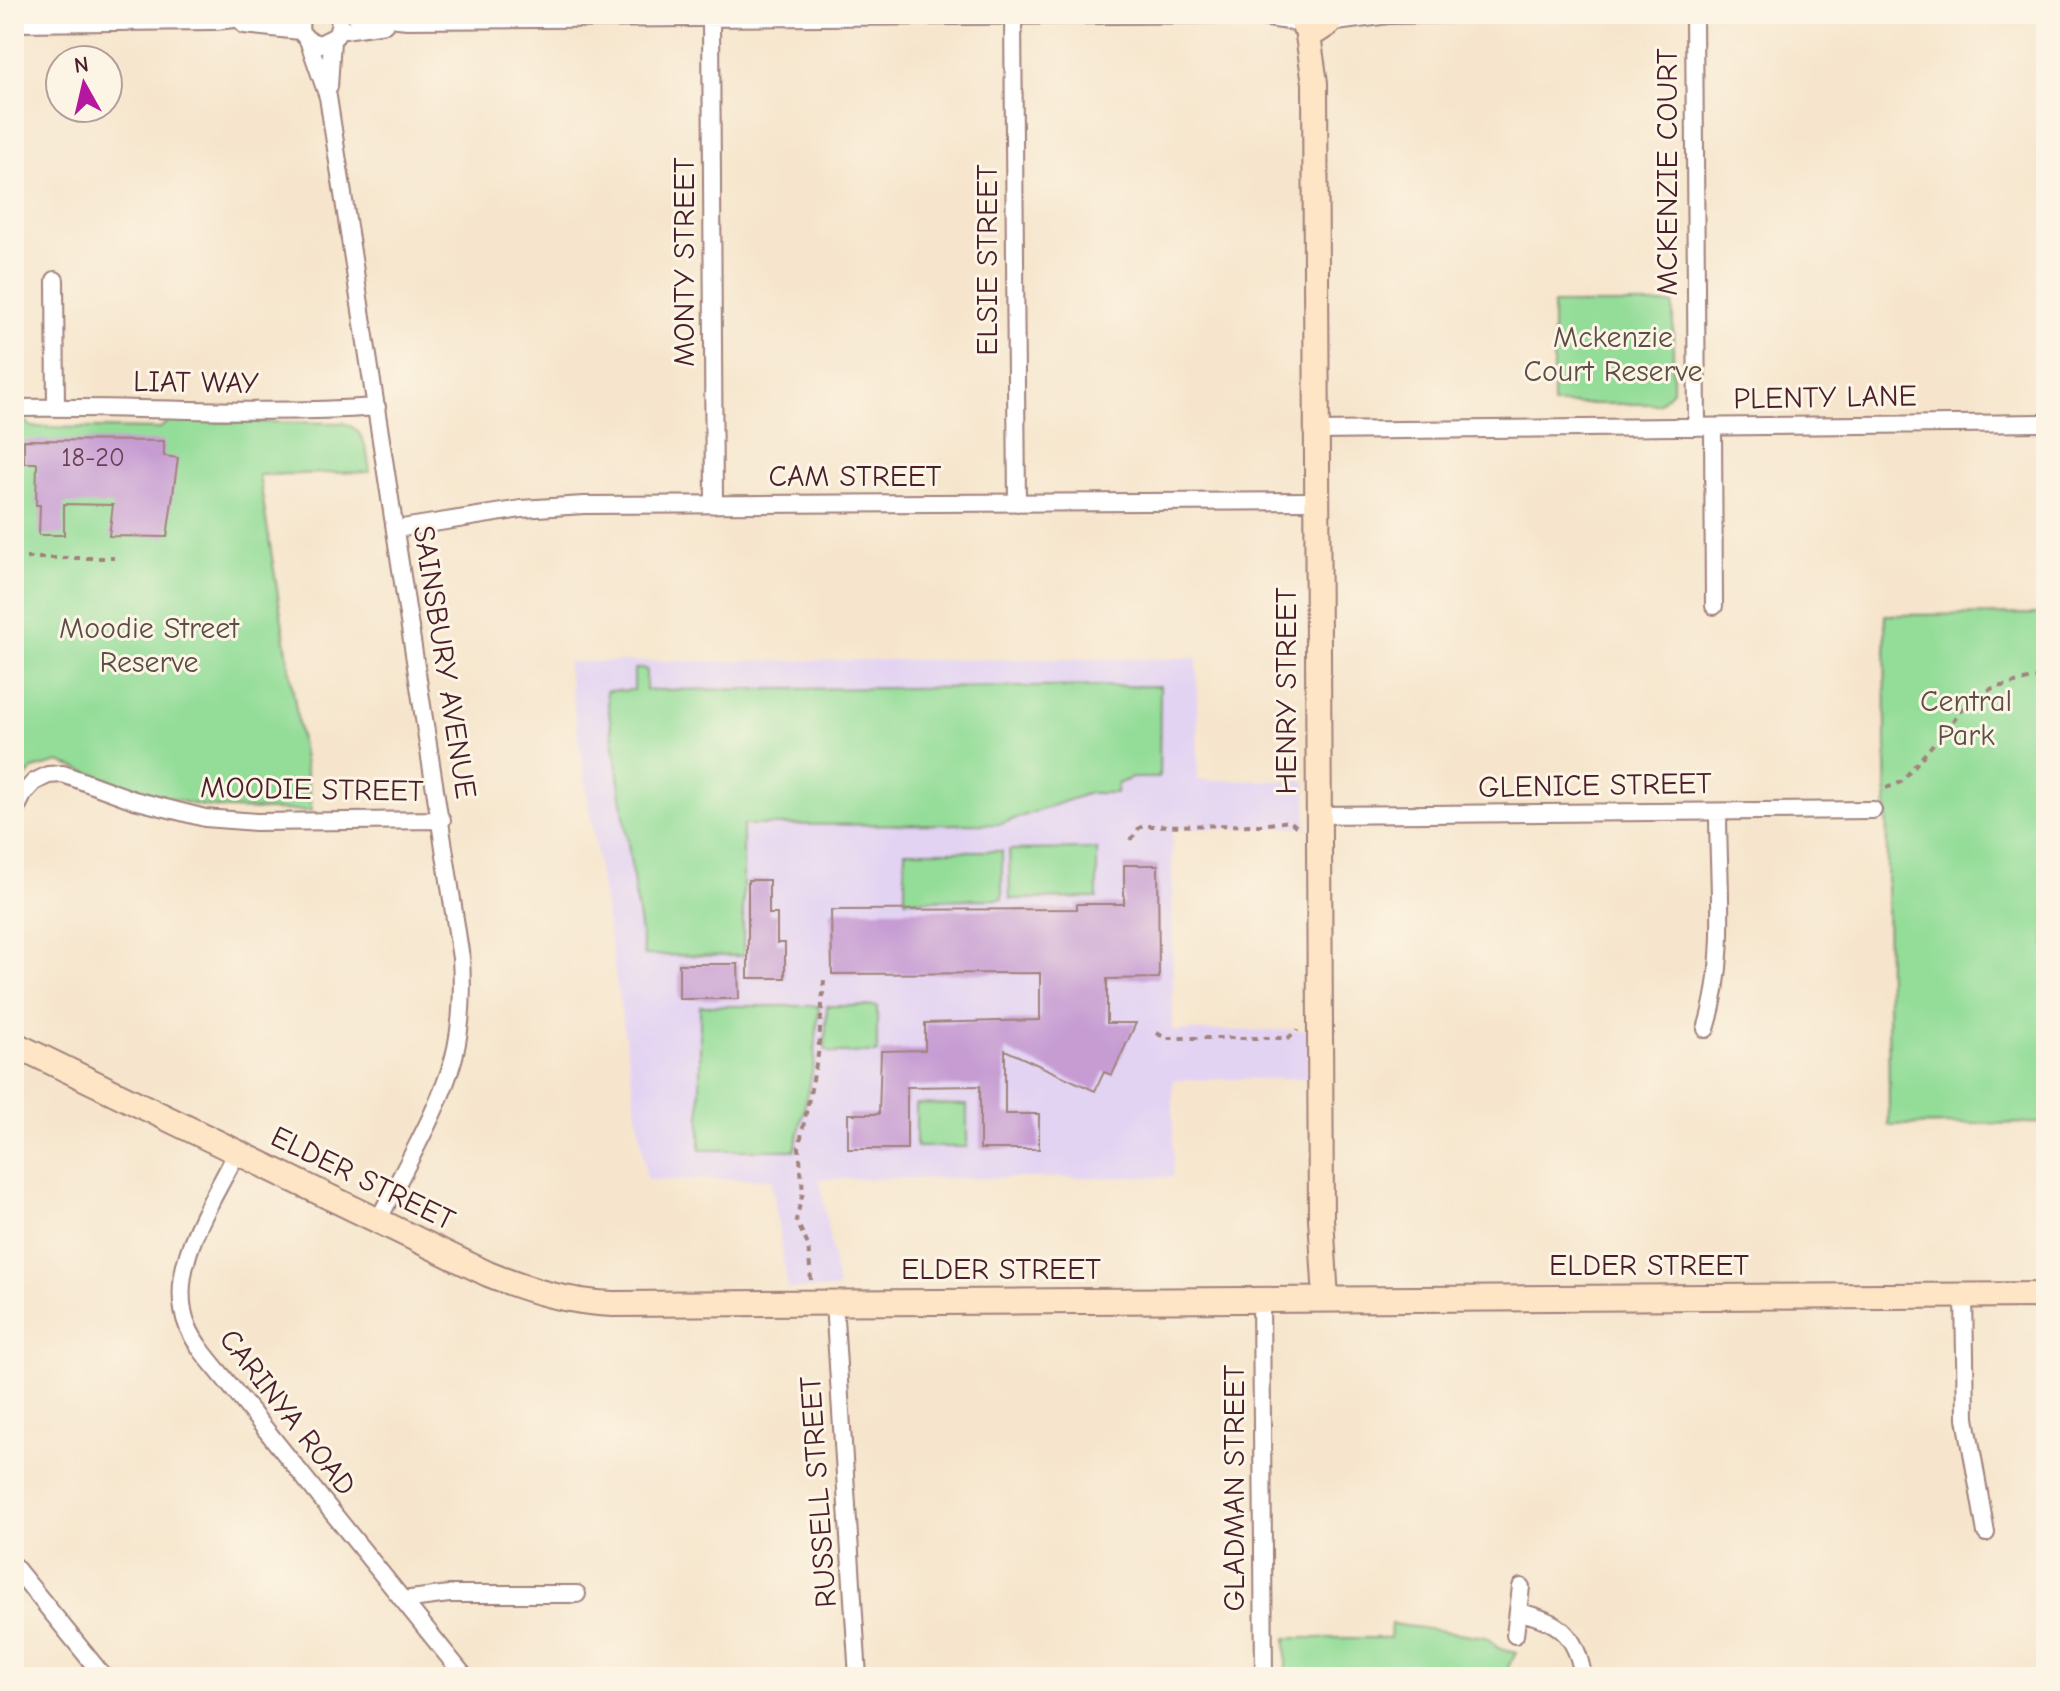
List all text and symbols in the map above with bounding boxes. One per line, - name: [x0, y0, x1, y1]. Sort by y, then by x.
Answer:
- north arrow: [44, 44, 124, 124]
- street label: MCKENZIE COURT: [1650, 48, 1685, 296]
- text: N: [72, 51, 90, 79]
- street label: MONTY STREET: [667, 157, 702, 367]
- street label: ELSIE STREET: [970, 164, 1005, 356]
- park label: Mckenzie Court Reserve: [1524, 320, 1702, 389]
- street label: LIAT WAY: [133, 364, 259, 401]
- street label: PLENTY LANE: [1733, 378, 1917, 417]
- house number: 18-20: [61, 443, 125, 473]
- street label: CAM STREET: [769, 459, 942, 494]
- street label: SAINSBURY AVENUE: [406, 523, 483, 801]
- street label: HENRY STREET: [1269, 587, 1304, 795]
- park label: Moodie Street Reserve: [59, 611, 240, 680]
- park label: Central Park: [1920, 684, 2012, 753]
- street label: GLENICE STREET: [1478, 766, 1712, 805]
- street label: MOODIE STREET: [200, 770, 424, 809]
- street label: ELDER STREET: [265, 1119, 461, 1238]
- street label: ELDER STREET: [1549, 1248, 1749, 1283]
- street label: ELDER STREET: [901, 1252, 1101, 1287]
- street label: CARINYA ROAD: [212, 1322, 363, 1502]
- street label: GLADMAN STREET: [1217, 1364, 1252, 1611]
- street label: RUSSELL STREET: [793, 1375, 844, 1609]

